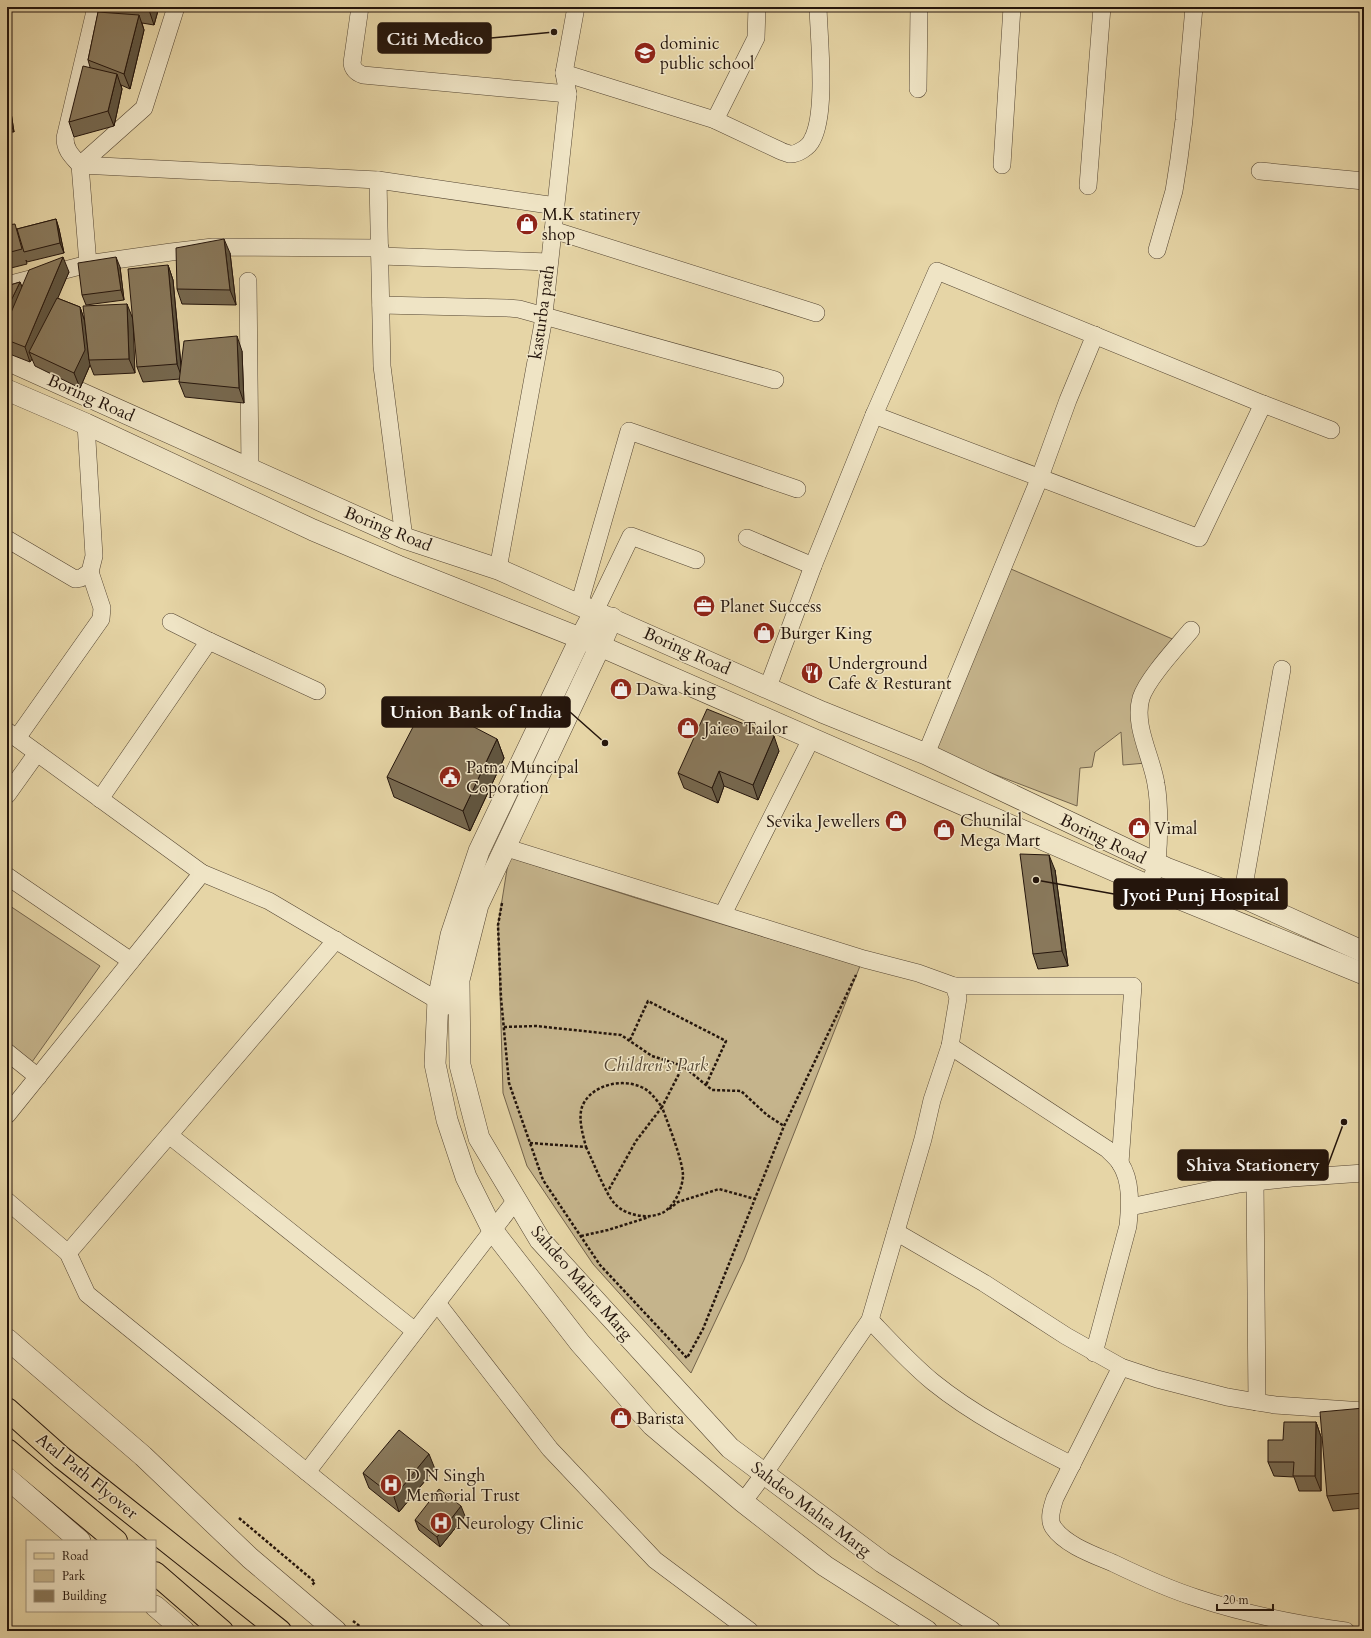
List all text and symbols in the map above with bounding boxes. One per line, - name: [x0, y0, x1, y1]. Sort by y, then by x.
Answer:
- callout: Citi Medico: [378, 23, 491, 53]
- text: Citi Medico: [387, 27, 483, 52]
- place label: dominic public school: [660, 32, 755, 75]
- school or university icon: dominic public school: [632, 40, 658, 66]
- place label: M.K statinery shop: [542, 203, 641, 246]
- shop icon: M.K statinery shop: [514, 211, 540, 237]
- street label: kasturba path: [524, 263, 560, 361]
- street label: Boring Road: [44, 369, 138, 427]
- street label: Boring Road: [341, 501, 435, 557]
- office icon: Planet Success: [691, 593, 717, 619]
- place label: Planet Success: [720, 595, 822, 618]
- shop icon: Burger King: [751, 620, 777, 646]
- street label: Boring Road: [640, 622, 734, 680]
- place label: Burger King: [780, 622, 872, 645]
- place label: Underground Cafe & Resturant: [828, 652, 952, 695]
- restaurant icon: Underground Cafe & Resturant: [799, 660, 825, 686]
- shop icon: Dawa king: [608, 676, 634, 702]
- place label: Dawa king: [636, 678, 716, 701]
- callout: Union Bank of India: [382, 697, 570, 727]
- text: Union Bank of India: [390, 700, 562, 725]
- shop icon: Jaico Tailor: [675, 715, 701, 741]
- place label: Jaico Tailor: [701, 717, 788, 740]
- place label: Patna Muncipal Coporation: [466, 756, 579, 799]
- public building icon: Patna Muncipal Coporation: [437, 764, 463, 790]
- shop icon: Sevika Jewellers: [883, 808, 909, 834]
- street label: Boring Road: [1056, 808, 1150, 870]
- place label: Chunilal Mega Mart: [960, 809, 1041, 852]
- place label: Sevika Jewellers: [766, 810, 880, 833]
- shop icon: Vimal: [1126, 815, 1152, 841]
- shop icon: Chunilal Mega Mart: [931, 817, 957, 843]
- place label: Vimal: [1154, 817, 1198, 840]
- callout: Jyoti Punj Hospital: [1114, 879, 1287, 909]
- text: Jyoti Punj Hospital: [1119, 883, 1280, 908]
- park label: Children's Park: [604, 1054, 709, 1077]
- callout: Shiva Stationery: [1178, 1150, 1328, 1180]
- text: Shiva Stationery: [1186, 1153, 1320, 1178]
- street label: Sahdeo Mahta Marg: [526, 1221, 638, 1346]
- shop icon: Barista: [608, 1405, 634, 1431]
- place label: Barista: [636, 1407, 685, 1430]
- street label: Atal Path Flyover: [31, 1428, 143, 1525]
- street label: Sahdeo Mahta Marg: [746, 1456, 876, 1562]
- place label: D N Singh Memorial Trust: [406, 1464, 520, 1507]
- hospital icon: D N Singh Memorial Trust: [378, 1472, 404, 1498]
- hospital icon: Neurology Clinic: [428, 1510, 454, 1536]
- place label: Neurology Clinic: [456, 1512, 584, 1535]
- legend: [26, 1540, 156, 1612]
- text: Road: [62, 1548, 89, 1564]
- text: Park: [62, 1568, 86, 1584]
- scale bar: [1217, 1586, 1273, 1612]
- text: Building: [62, 1588, 107, 1604]
- text: 20 m: [1223, 1592, 1250, 1608]

